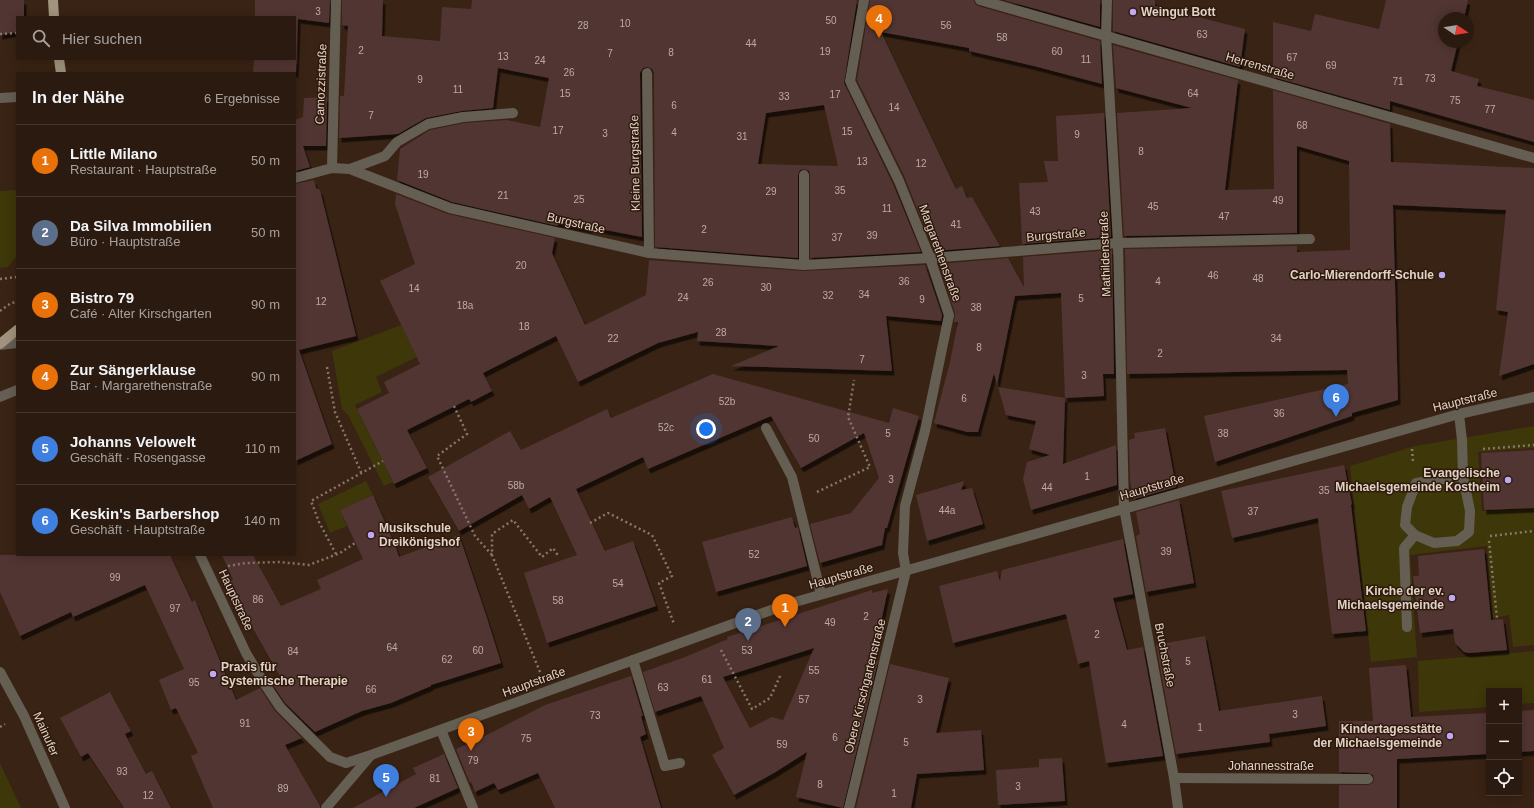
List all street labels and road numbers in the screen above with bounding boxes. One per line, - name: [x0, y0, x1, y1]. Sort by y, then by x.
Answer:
- street label: Camozzistraße: [313, 43, 329, 125]
- street label: Herrenstraße: [1224, 50, 1296, 83]
- street label: Kleine Burgstraße: [627, 115, 643, 211]
- street label: Margarethenstraße: [916, 203, 964, 304]
- street label: Burgstraße: [546, 210, 607, 237]
- street label: Mathildenstraße: [1096, 210, 1113, 297]
- street label: Burgstraße: [1026, 225, 1086, 245]
- street label: Hauptstraße: [1431, 385, 1499, 415]
- street label: Hauptstraße: [1118, 471, 1186, 503]
- street label: Hauptstraße: [807, 560, 875, 592]
- street label: Hauptstraße: [216, 567, 256, 633]
- street label: Obere Kirschgartenstraße: [842, 617, 889, 755]
- street label: Bruchstraße: [1152, 622, 1178, 689]
- street label: Hauptstraße: [501, 664, 568, 700]
- street label: Mainufer: [30, 710, 62, 758]
- street label: Johannesstraße: [1228, 759, 1314, 773]

